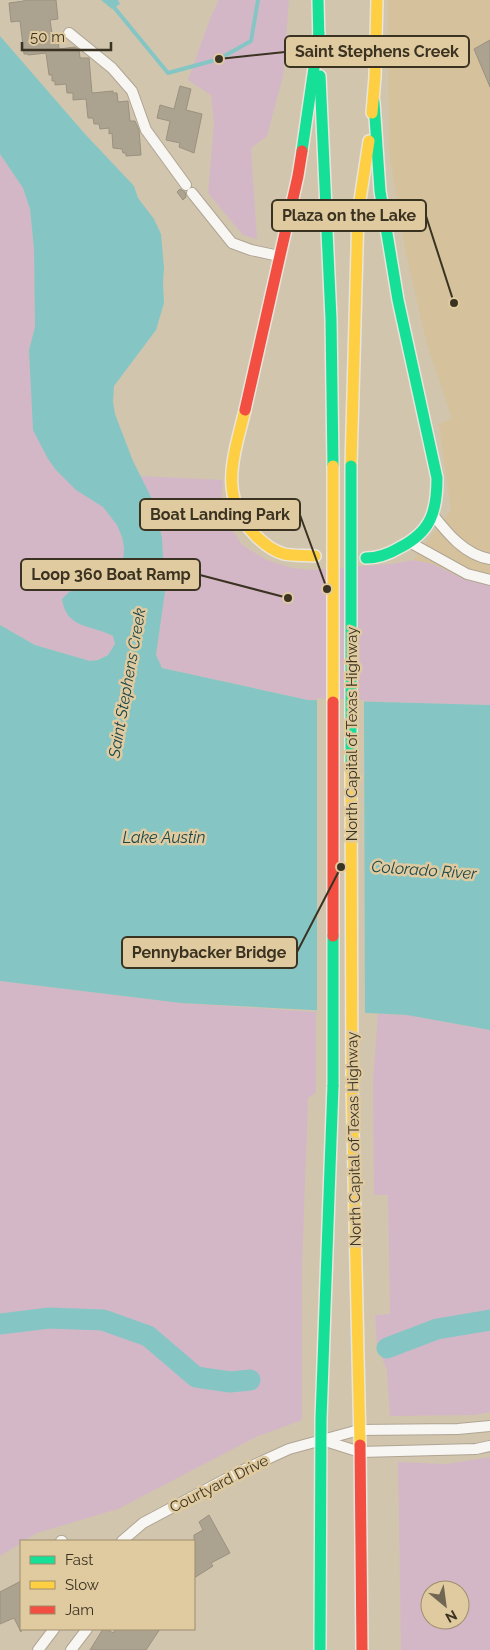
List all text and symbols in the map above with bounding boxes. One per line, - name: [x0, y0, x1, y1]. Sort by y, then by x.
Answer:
- scale bar: [22, 20, 111, 52]
- text: 50 m: [30, 28, 65, 46]
- callout: Saint Stephens Creek: [285, 36, 469, 67]
- text: Saint Stephens Creek: [295, 42, 459, 61]
- callout: Plaza on the Lake: [272, 200, 426, 231]
- text: Plaza on the Lake: [282, 206, 417, 225]
- callout: Boat Landing Park: [140, 499, 300, 530]
- text: Boat Landing Park: [150, 505, 290, 524]
- callout: Loop 360 Boat Ramp: [21, 559, 200, 590]
- text: Loop 360 Boat Ramp: [31, 565, 191, 584]
- water label: Saint Stephens Creek: [104, 606, 150, 760]
- street label: North Capital of Texas Highway: [343, 627, 361, 841]
- water label: Lake Austin: [123, 828, 206, 847]
- water label: Colorado River: [371, 857, 478, 883]
- callout: Pennybacker Bridge: [122, 937, 297, 968]
- text: Pennybacker Bridge: [132, 943, 287, 962]
- street label: North Capital of Texas Highway: [343, 1032, 365, 1246]
- street label: Courtyard Drive: [167, 1451, 272, 1517]
- legend: [20, 1540, 195, 1630]
- text: Fast: [65, 1551, 93, 1569]
- text: Slow: [65, 1576, 99, 1594]
- north arrow: [420, 1580, 470, 1630]
- text: Jam: [65, 1601, 94, 1619]
- text: N: [443, 1607, 460, 1626]

